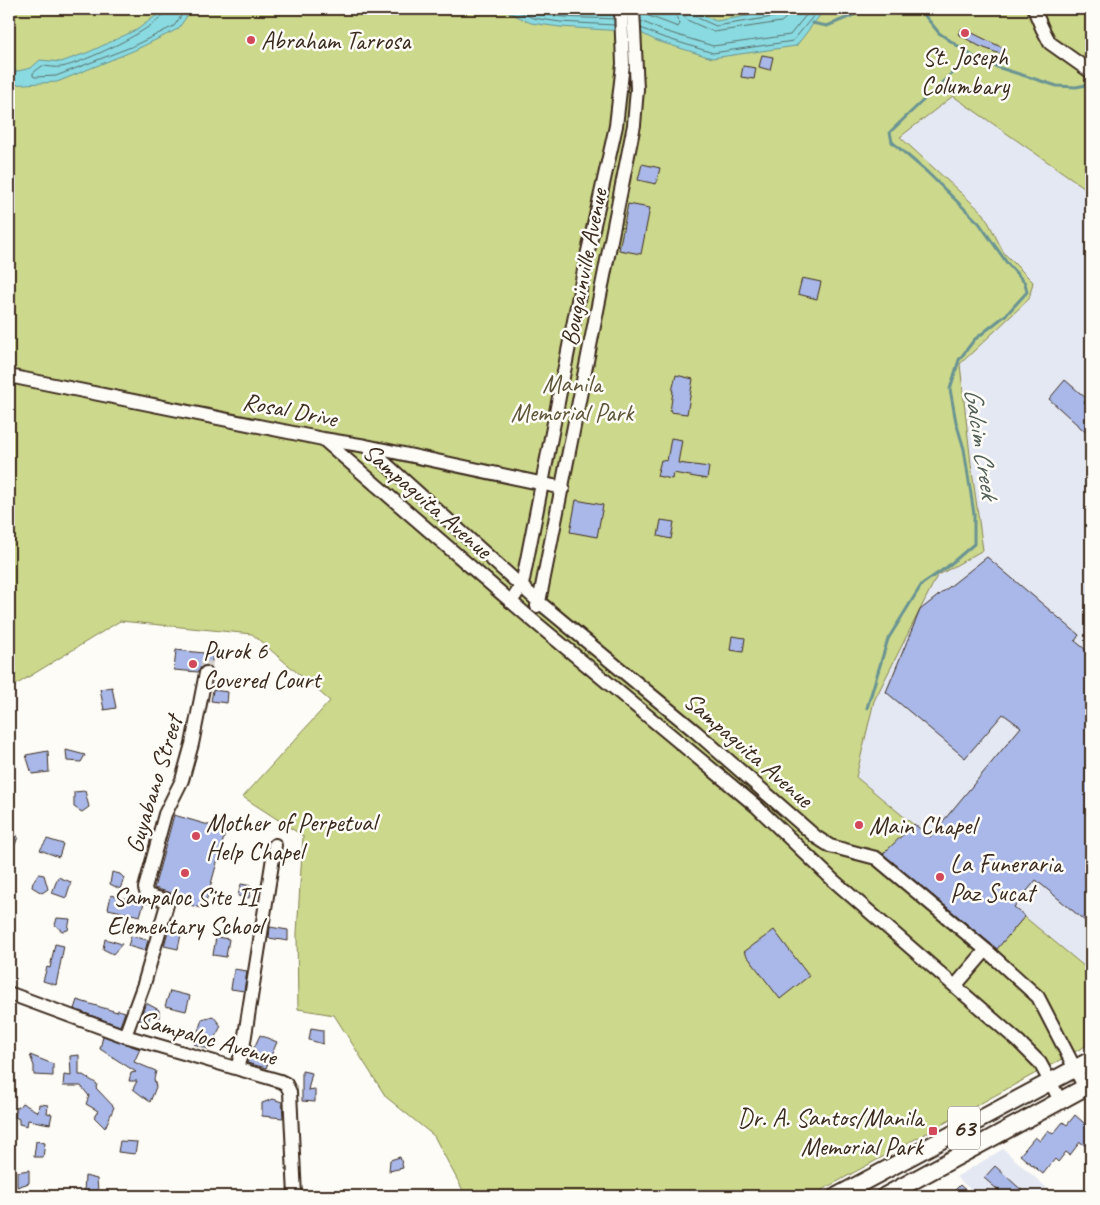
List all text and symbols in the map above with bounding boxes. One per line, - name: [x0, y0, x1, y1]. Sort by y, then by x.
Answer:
- place label: Abraham Tarrosa: [261, 25, 412, 57]
- marker: St. Joseph Columbary: [959, 27, 971, 39]
- marker: Abraham Tarrosa: [245, 34, 257, 46]
- place label: St. Joseph Columbary: [921, 41, 1010, 102]
- street label: Bougainville Avenue: [553, 184, 615, 348]
- park label: Manila Memorial Park: [511, 368, 635, 429]
- street label: Rosal Drive: [240, 385, 341, 435]
- water label: Galcim Creek: [957, 386, 1007, 505]
- street label: Sampaguita Avenue: [356, 436, 500, 567]
- place label: Purok 6 Covered Court: [203, 635, 323, 696]
- marker: Purok 6 Covered Court: [187, 658, 199, 670]
- street label: Sampaguita Avenue: [677, 685, 821, 816]
- street label: Guyabano Street: [118, 708, 191, 857]
- place label: Mother of Perpetual Help Chapel: [206, 807, 381, 868]
- place label: Main Chapel: [869, 810, 980, 842]
- marker: Main Chapel: [853, 819, 865, 831]
- marker: Mother of Perpetual Help Chapel: [190, 830, 202, 842]
- place label: La Funeraria Paz Sucat: [950, 848, 1065, 909]
- marker: Sampaloc Site II Elementary School: [179, 867, 191, 879]
- marker: La Funeraria Paz Sucat: [934, 871, 946, 883]
- place label: Sampaloc Site II Elementary School: [107, 881, 268, 942]
- street label: Sampaloc Avenue: [135, 1003, 282, 1073]
- place label: Dr. A. Santos/Manila Memorial Park: [737, 1102, 926, 1163]
- road number: 63: [948, 1106, 980, 1150]
- marker: Dr. A. Santos/Manila Memorial Park: [927, 1125, 939, 1137]

